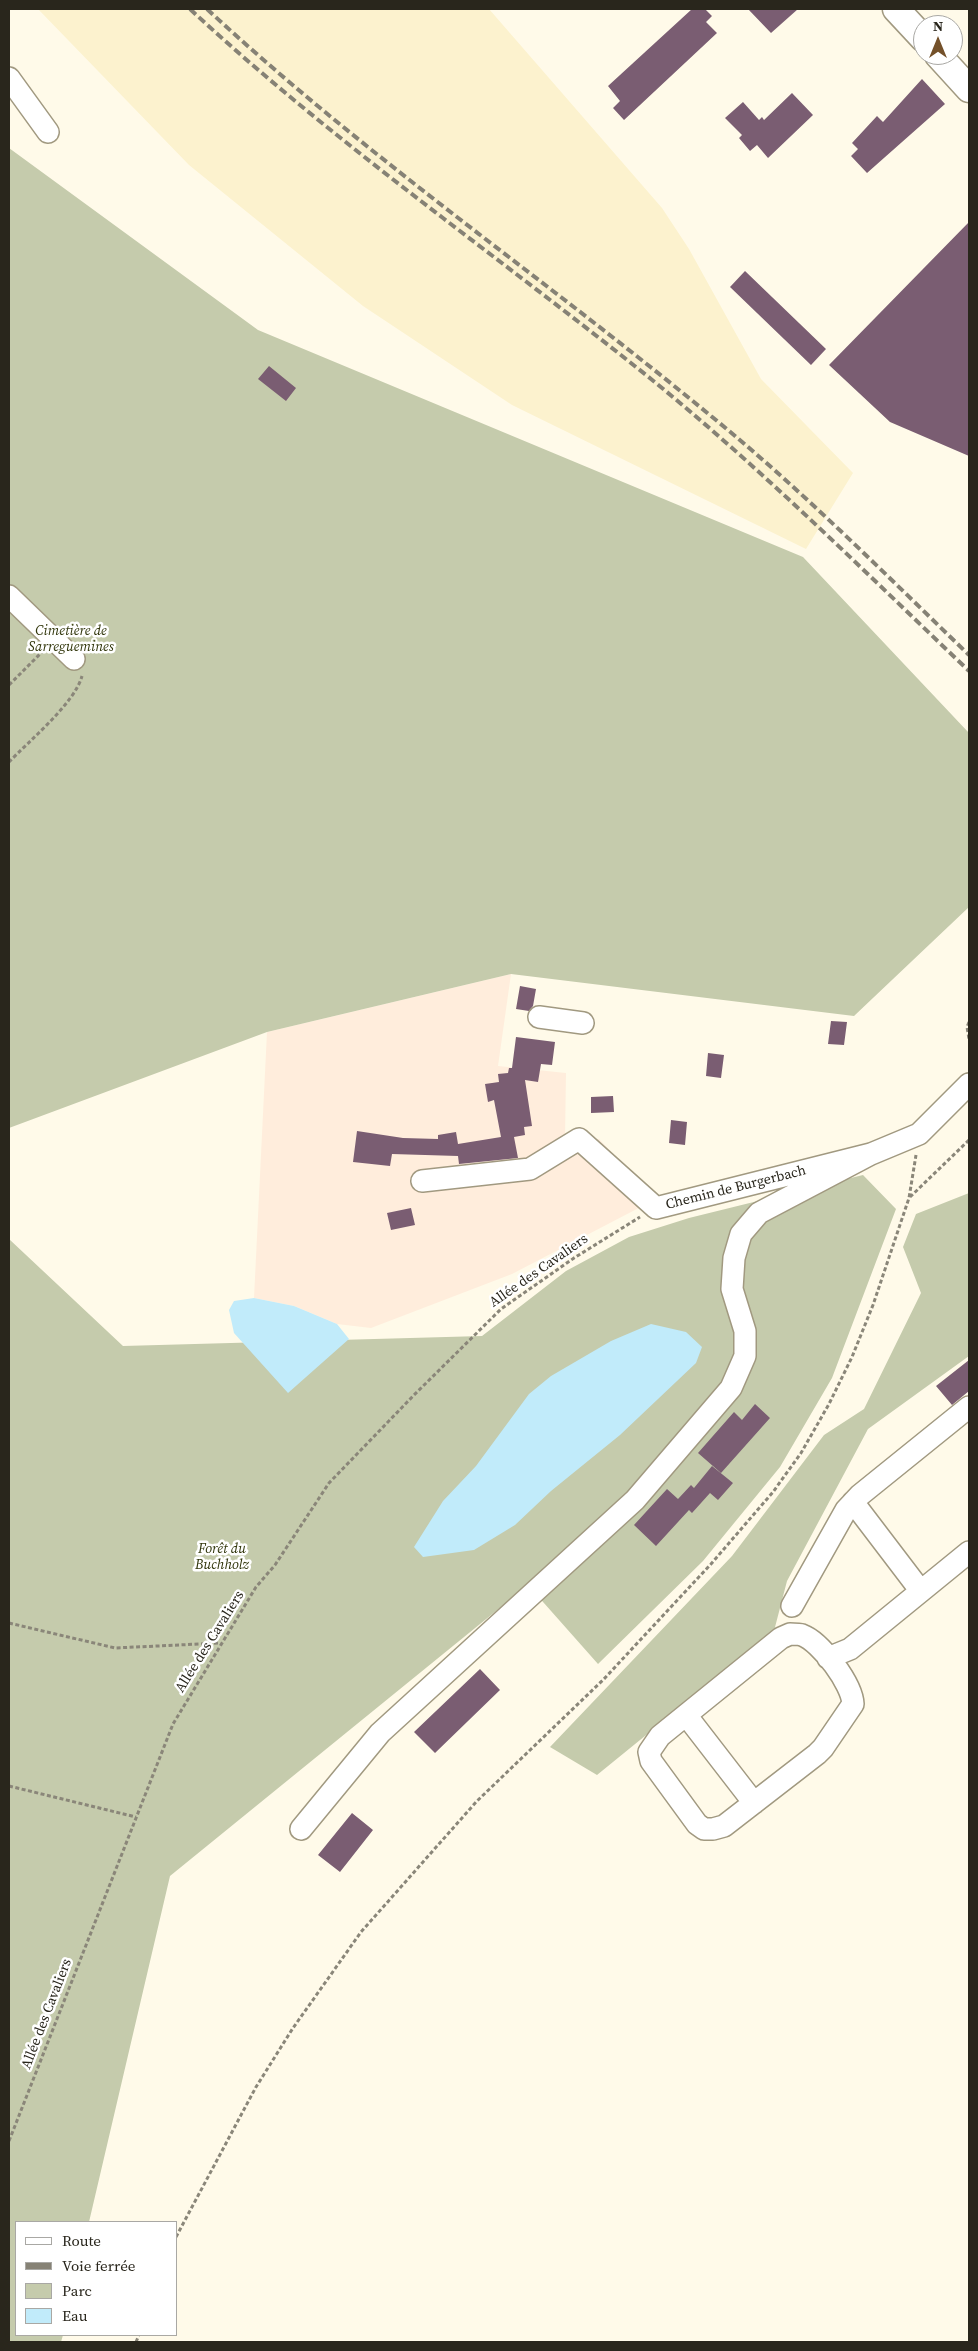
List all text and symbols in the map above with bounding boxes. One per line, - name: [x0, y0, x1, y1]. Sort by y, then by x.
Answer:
- north arrow: [913, 15, 963, 65]
- text: N: [933, 16, 943, 36]
- park label: Cimetière de Sarreguemines: [28, 623, 114, 656]
- street label: Chemin de Burgerbach: [664, 1162, 808, 1214]
- street label: Allée des Cavaliers: [486, 1231, 592, 1311]
- park label: Forêt du Buchholz: [195, 1541, 249, 1574]
- street label: Allée des Cavaliers: [172, 1588, 248, 1696]
- street label: Allée des Cavaliers: [18, 1957, 76, 2071]
- legend: [15, 2221, 178, 2336]
- text: Route: [62, 2230, 101, 2251]
- text: Voie ferrée: [62, 2255, 135, 2276]
- text: Parc: [62, 2280, 92, 2301]
- text: Eau: [62, 2305, 87, 2326]

